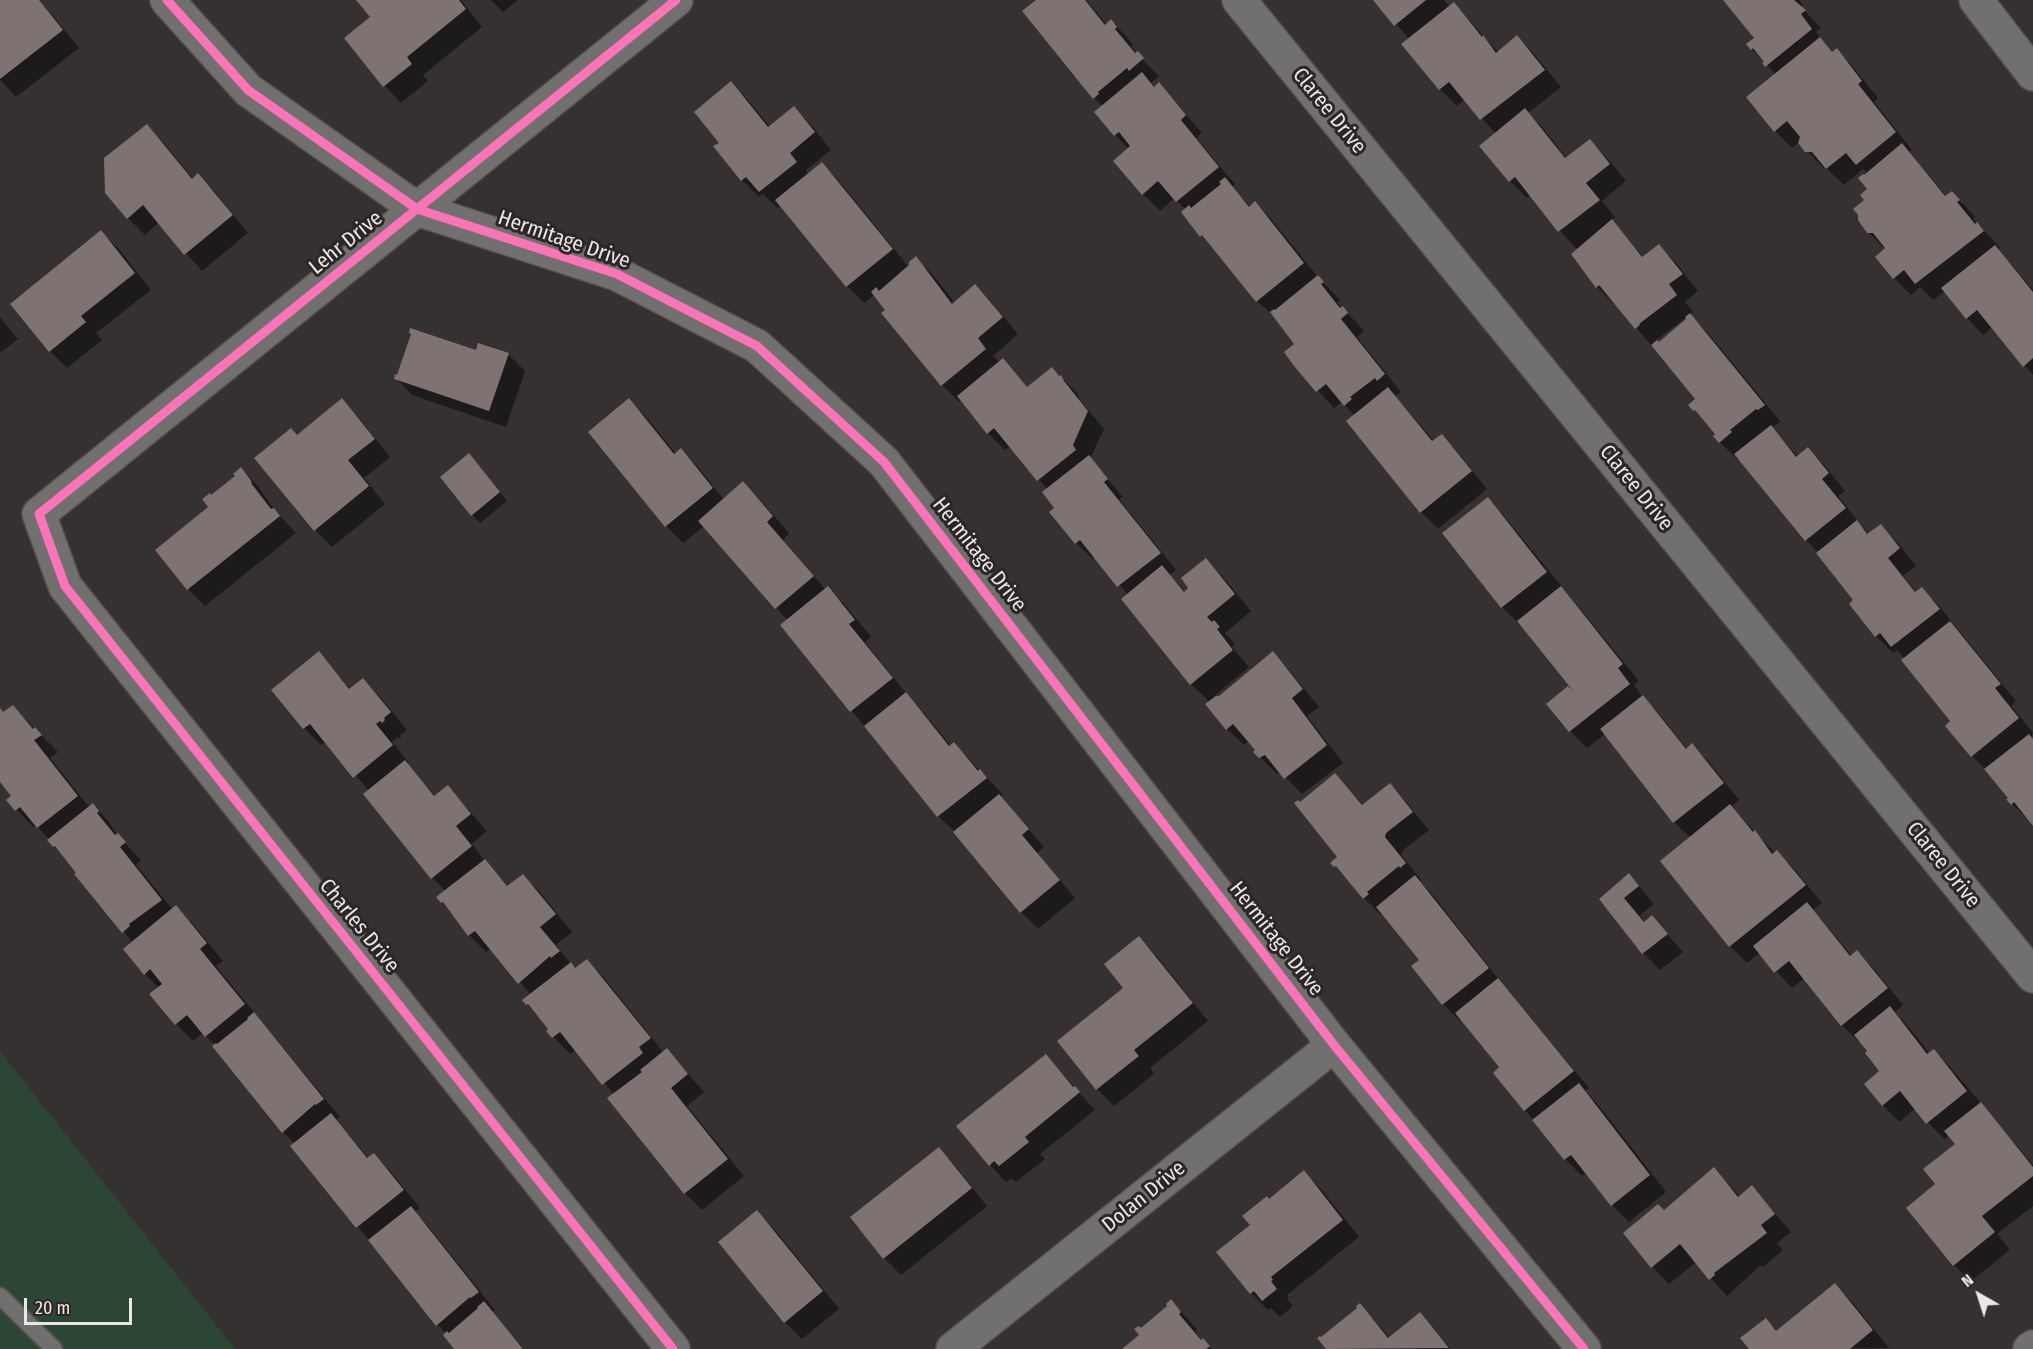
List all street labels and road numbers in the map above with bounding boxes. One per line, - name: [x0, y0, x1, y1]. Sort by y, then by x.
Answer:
- street label: Claree Drive: [1287, 63, 1371, 159]
- street label: Lehr Drive: [304, 206, 388, 280]
- street label: Hermitage Drive: [495, 206, 633, 274]
- street label: Claree Drive: [1594, 440, 1678, 536]
- street label: Hermitage Drive: [927, 493, 1031, 617]
- street label: Claree Drive: [1901, 817, 1985, 913]
- street label: Charles Drive: [314, 874, 404, 978]
- street label: Hermitage Drive: [1224, 877, 1328, 1001]
- street label: Dolan Drive: [1097, 1156, 1191, 1238]

